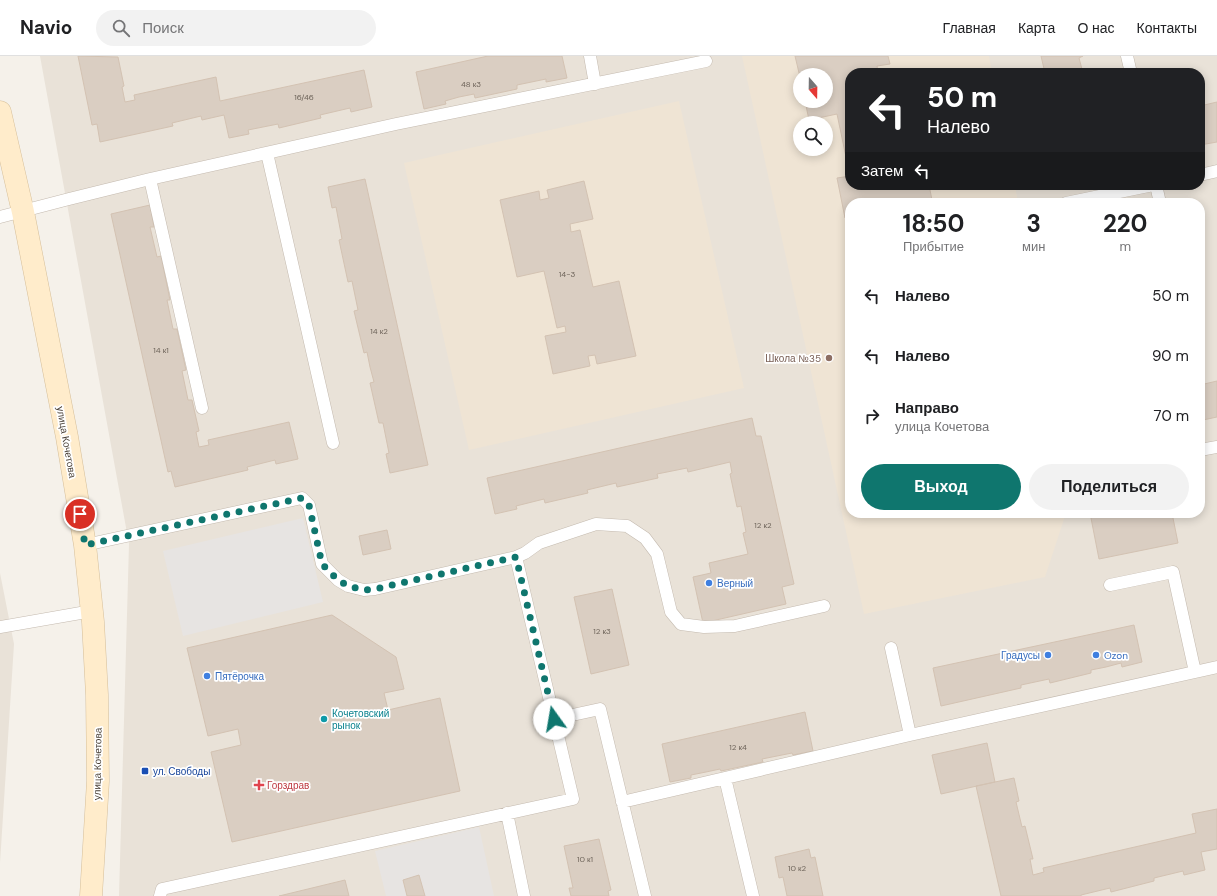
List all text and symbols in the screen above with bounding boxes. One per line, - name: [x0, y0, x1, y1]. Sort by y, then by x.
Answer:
- search box: [96, 10, 376, 46]
- text: Navio: [20, 15, 72, 40]
- icon: search: [110, 17, 132, 39]
- text: Поиск: [142, 18, 184, 38]
- text: Главная: [943, 19, 996, 37]
- text: Карта: [1018, 19, 1055, 37]
- text: О нас: [1077, 19, 1115, 37]
- text: Контакты: [1137, 19, 1197, 37]
- north arrow: [793, 68, 833, 108]
- map controls: [793, 68, 833, 156]
- house number: 48 к3: [461, 79, 481, 89]
- text: 50 m: [927, 79, 997, 116]
- icon: left: [861, 84, 913, 136]
- house number: 16/46: [294, 92, 314, 102]
- text: Налево: [927, 115, 990, 139]
- button: search: [793, 116, 833, 156]
- icon: left: [911, 160, 933, 182]
- text: Затем: [861, 161, 903, 181]
- text: 18:50: [903, 208, 964, 239]
- text: 3: [1026, 208, 1041, 239]
- text: 220: [1103, 208, 1147, 239]
- text: Прибытие: [903, 238, 964, 255]
- text: мин: [1022, 238, 1045, 255]
- text: m: [1119, 238, 1131, 255]
- house number: 14-3: [559, 269, 575, 279]
- icon: left: [861, 285, 883, 307]
- text: Налево: [895, 286, 950, 306]
- text: 50 m: [1152, 286, 1189, 306]
- house number: 14 к2: [370, 326, 388, 336]
- house number: 14 к1: [153, 345, 169, 355]
- icon: left: [861, 345, 883, 367]
- text: Налево: [895, 346, 950, 366]
- text: 90 m: [1152, 346, 1189, 366]
- place label: Школа №35: [765, 352, 821, 365]
- marker: Школа №35: [824, 353, 834, 363]
- text: Направо: [895, 398, 959, 418]
- street label: улица Кочетова: [54, 405, 79, 479]
- icon: right: [861, 405, 883, 427]
- text: 70 m: [1154, 406, 1189, 426]
- text: улица Кочетова: [895, 418, 989, 435]
- button: Выход: [861, 464, 1021, 510]
- button: Поделиться: [1029, 464, 1189, 510]
- pin: [63, 497, 97, 531]
- icon: arrive: [69, 503, 91, 525]
- house number: 12 к2: [754, 520, 772, 530]
- place label: Верный: [717, 577, 753, 590]
- marker: Верный: [704, 578, 714, 588]
- house number: 12 к3: [593, 626, 611, 636]
- place label: Градусы: [1001, 649, 1040, 662]
- place label: Ozon: [1104, 649, 1128, 662]
- marker: Градусы: [1043, 650, 1053, 660]
- marker: Ozon: [1091, 650, 1101, 660]
- place label: Пятёрочка: [215, 670, 264, 683]
- marker: Пятёрочка: [202, 671, 212, 681]
- position arrow: [533, 698, 575, 740]
- place label: Кочетовский рынок: [332, 707, 389, 732]
- marker: Кочетовский рынок: [319, 714, 329, 724]
- street label: улица Кочетова: [90, 727, 105, 800]
- house number: 12 к4: [729, 742, 747, 752]
- place label: ул. Свободы: [153, 765, 210, 778]
- marker: ул. Свободы: [140, 766, 150, 776]
- place label: Горздрав: [267, 779, 309, 792]
- marker: Горздрав: [254, 780, 264, 790]
- house number: 10 к1: [577, 854, 593, 864]
- house number: 10 к2: [788, 863, 806, 873]

